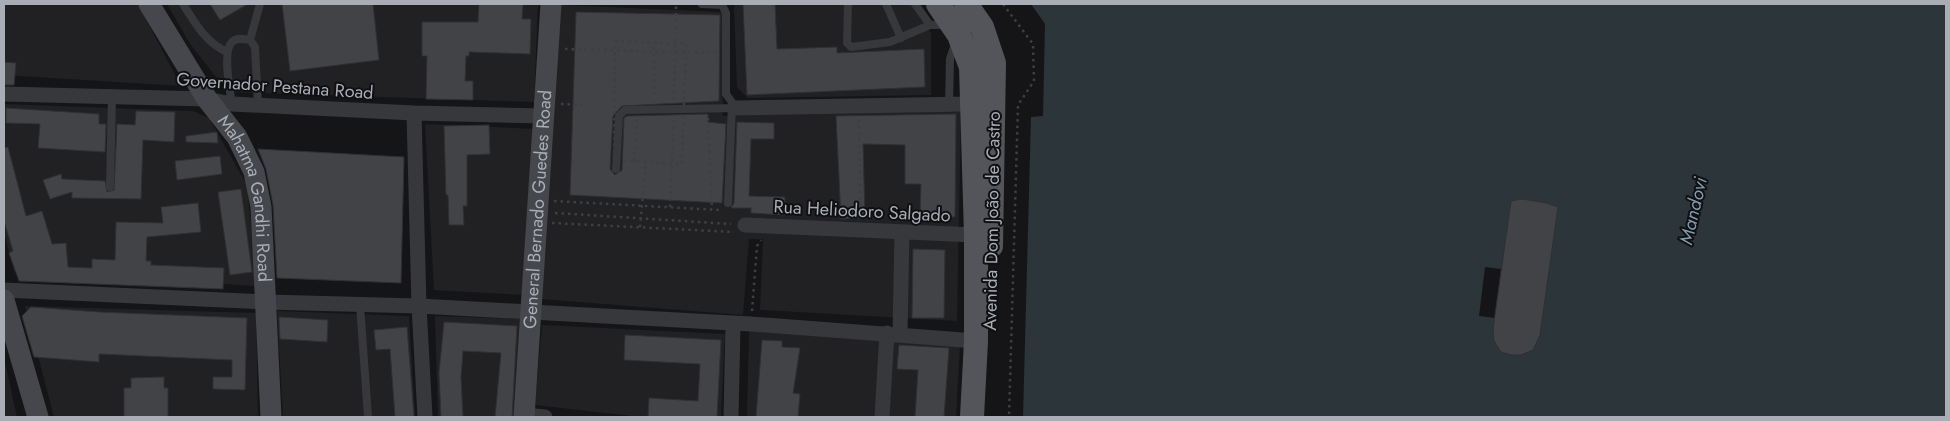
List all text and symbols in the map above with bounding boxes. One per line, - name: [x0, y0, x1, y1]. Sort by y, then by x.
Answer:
- street label: Governador Pestana Road: [176, 66, 374, 106]
- street label: General Bernado Guedes Road: [517, 89, 558, 330]
- street label: Mahatma Gandhi Road: [211, 109, 278, 283]
- street label: Avenida Dom João de Castro: [977, 111, 1007, 331]
- water label: Mandovi: [1672, 174, 1714, 247]
- street label: Rua Heliodoro Salgado: [773, 193, 951, 229]

